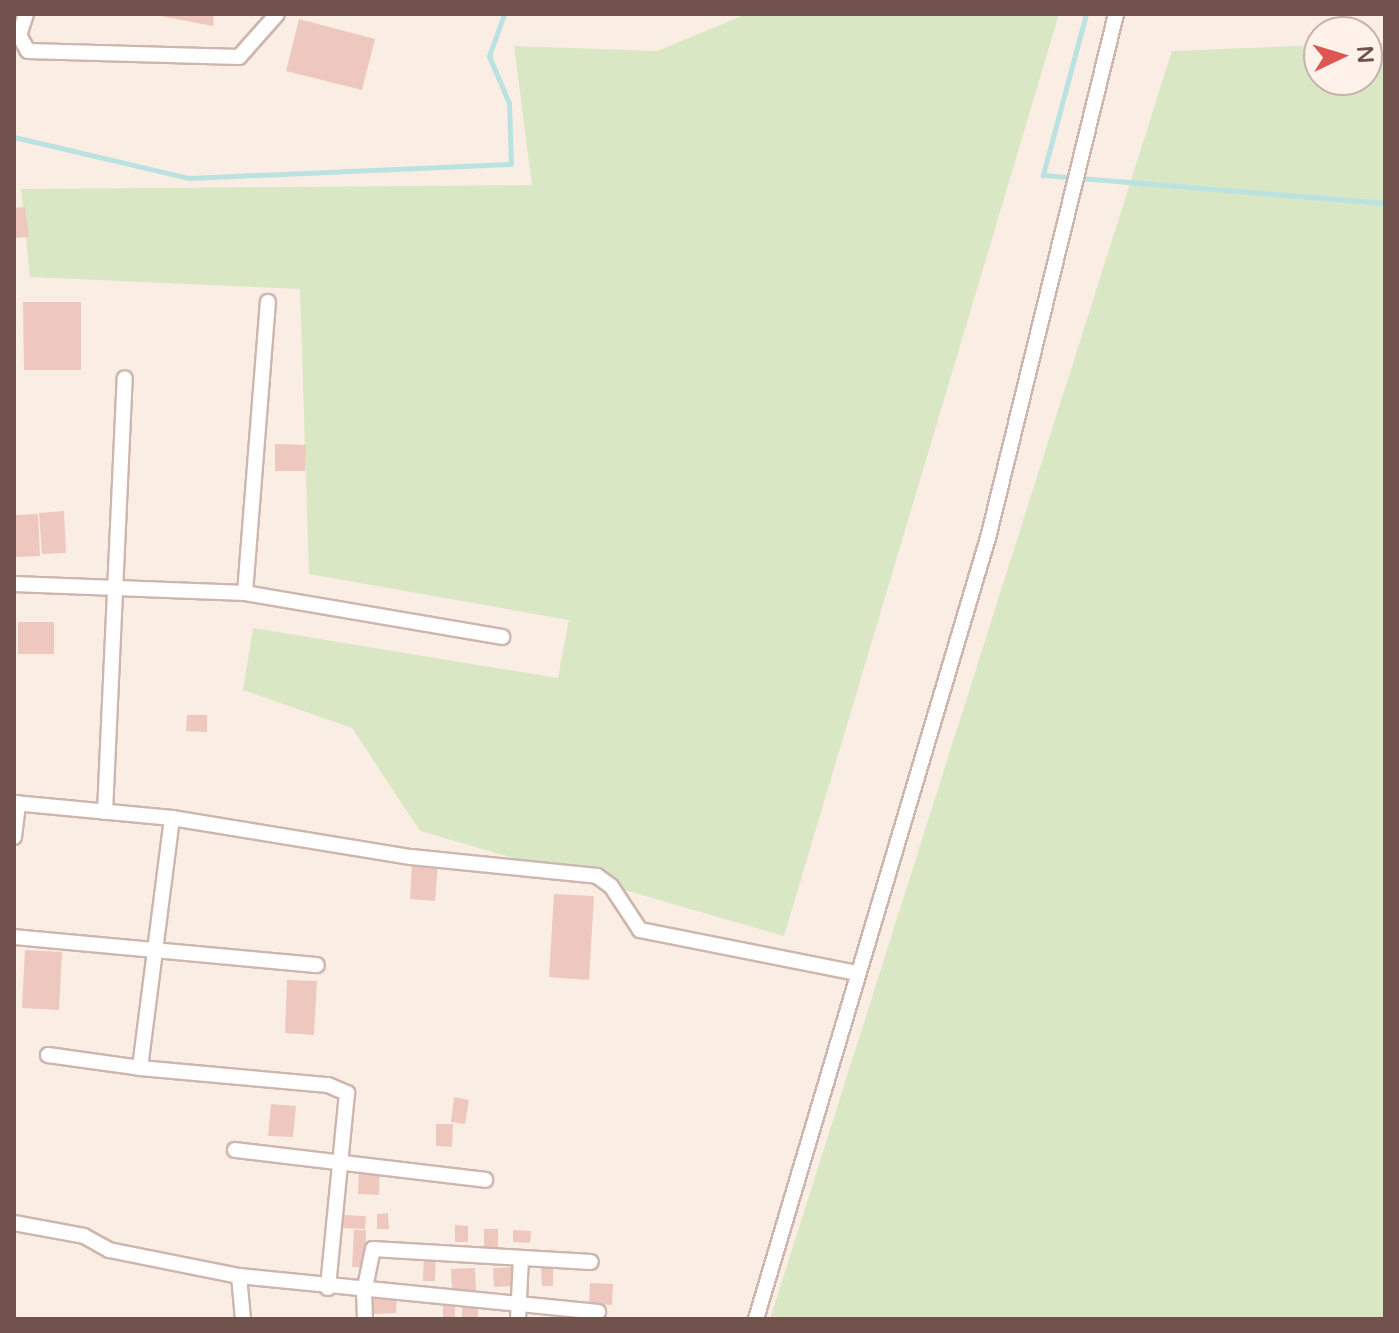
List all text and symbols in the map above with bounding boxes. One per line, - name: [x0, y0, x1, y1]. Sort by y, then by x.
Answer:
- north arrow: [1303, 16, 1383, 96]
- text: N: [1351, 45, 1379, 64]

